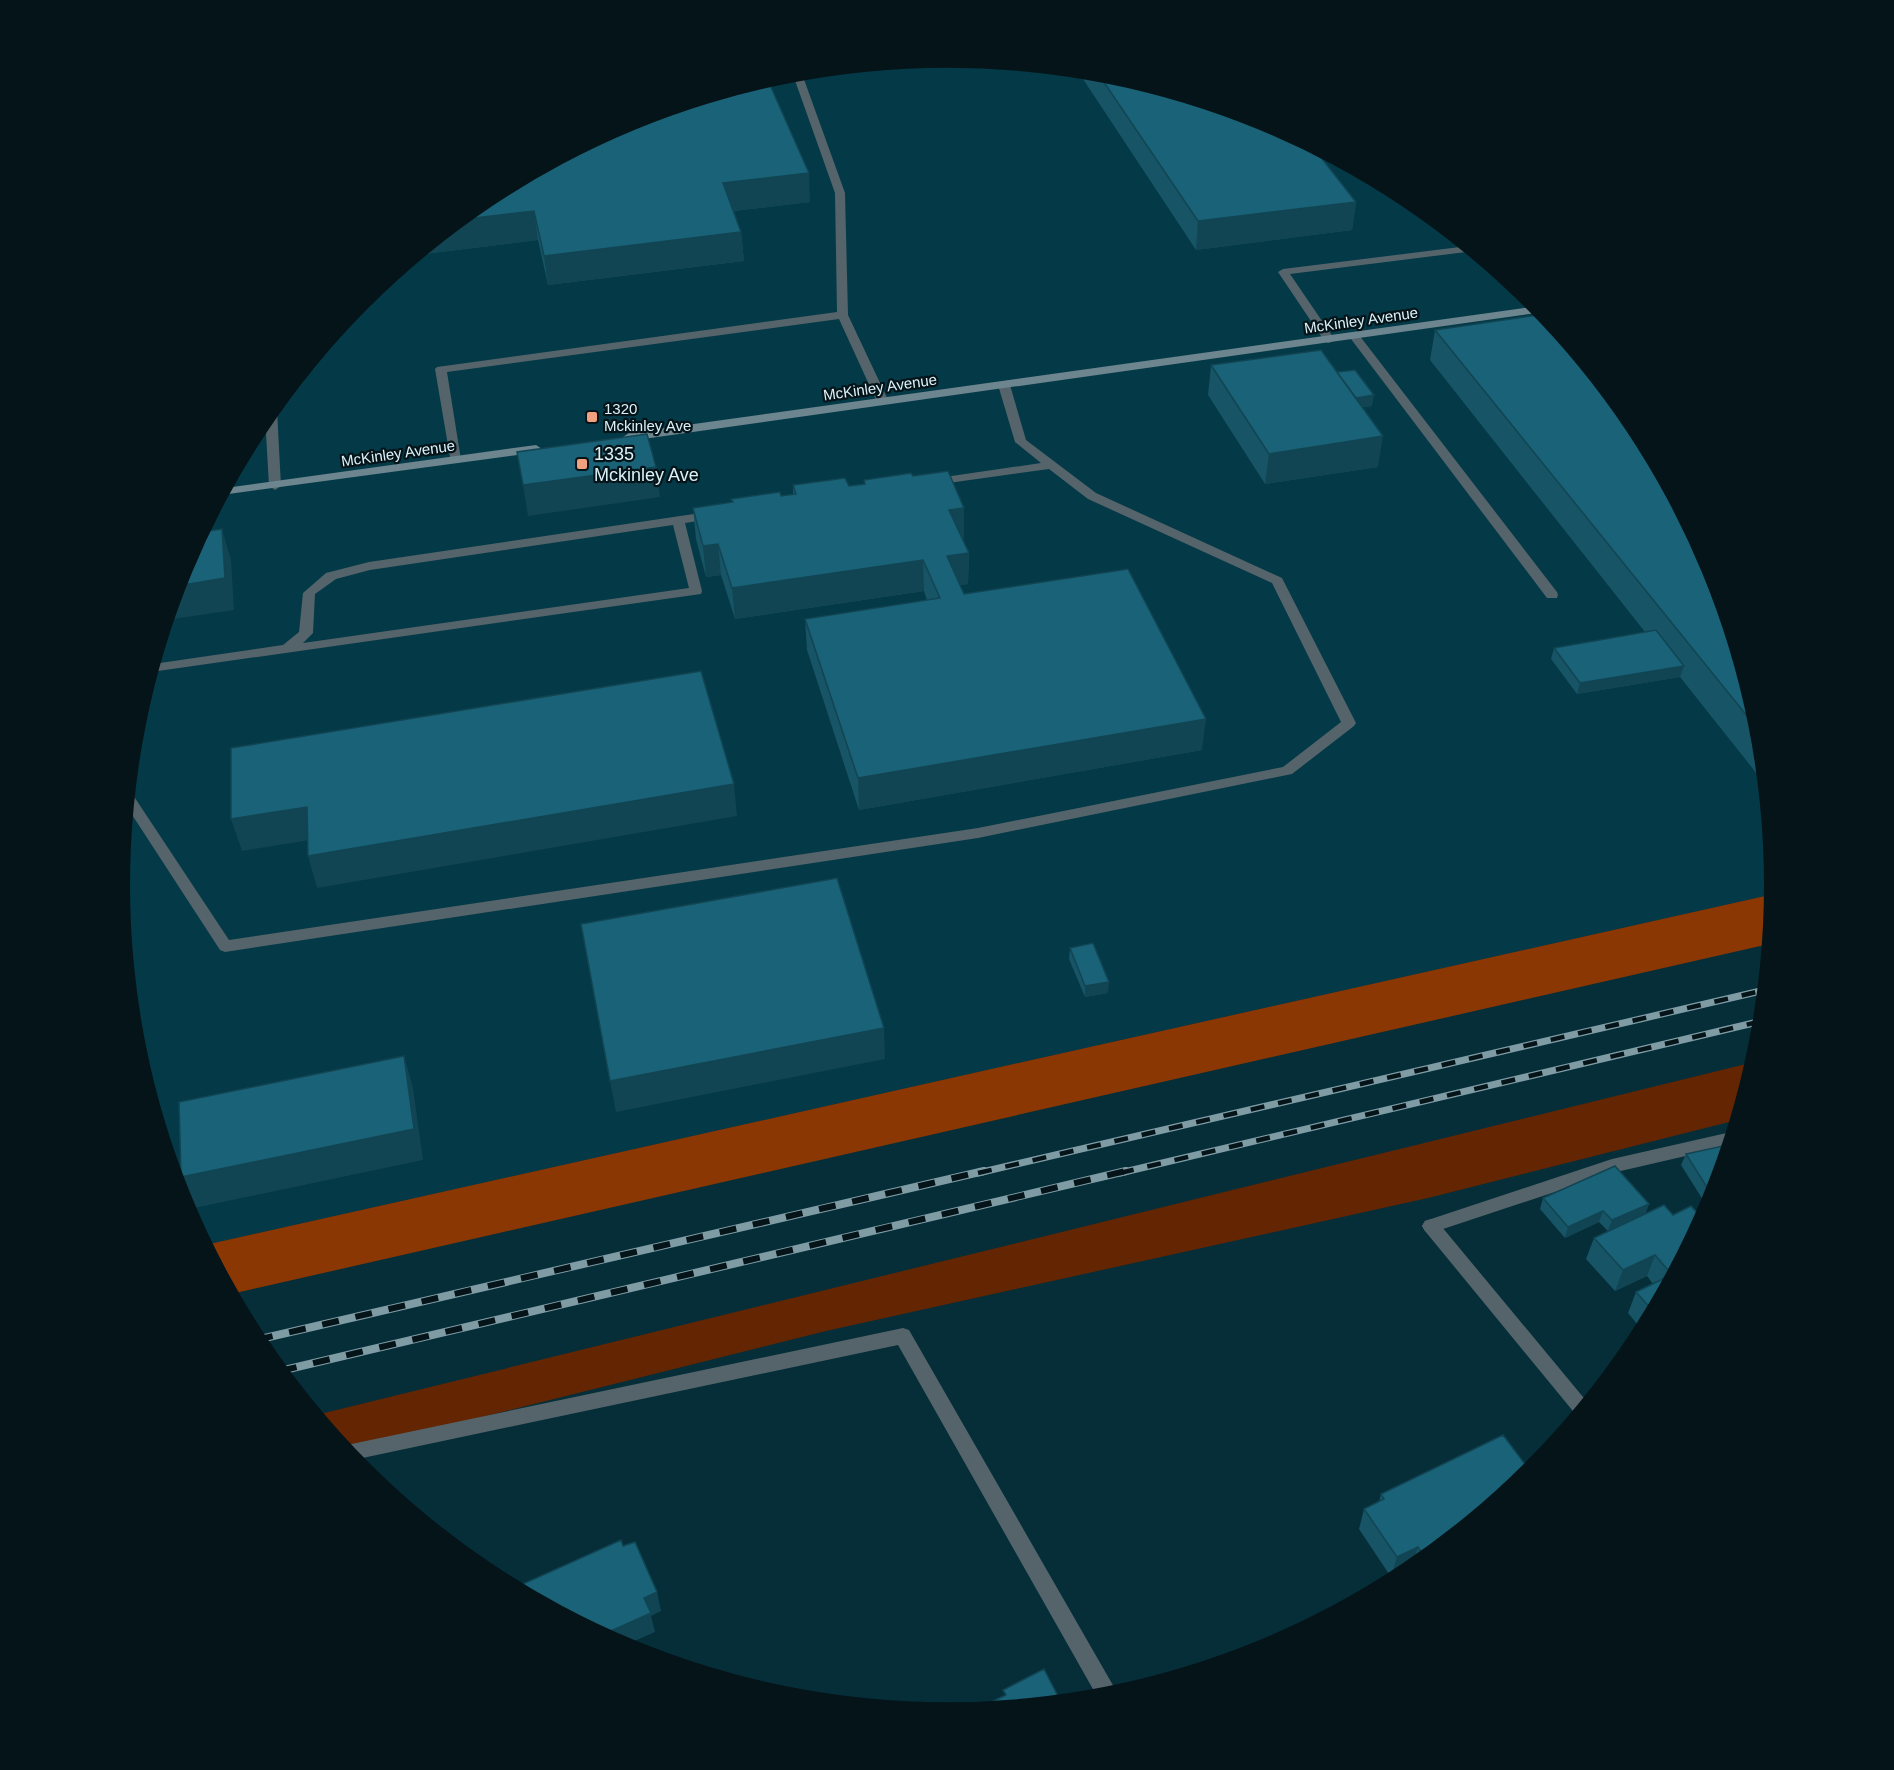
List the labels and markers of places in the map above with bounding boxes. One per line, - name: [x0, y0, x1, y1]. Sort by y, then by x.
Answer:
- place label: 1320 Mckinley Ave: [604, 400, 691, 434]
- marker: 1320 Mckinley Ave: [585, 410, 599, 424]
- place label: 1335 Mckinley Ave: [594, 444, 699, 485]
- marker: 1335 Mckinley Ave: [575, 457, 589, 471]

